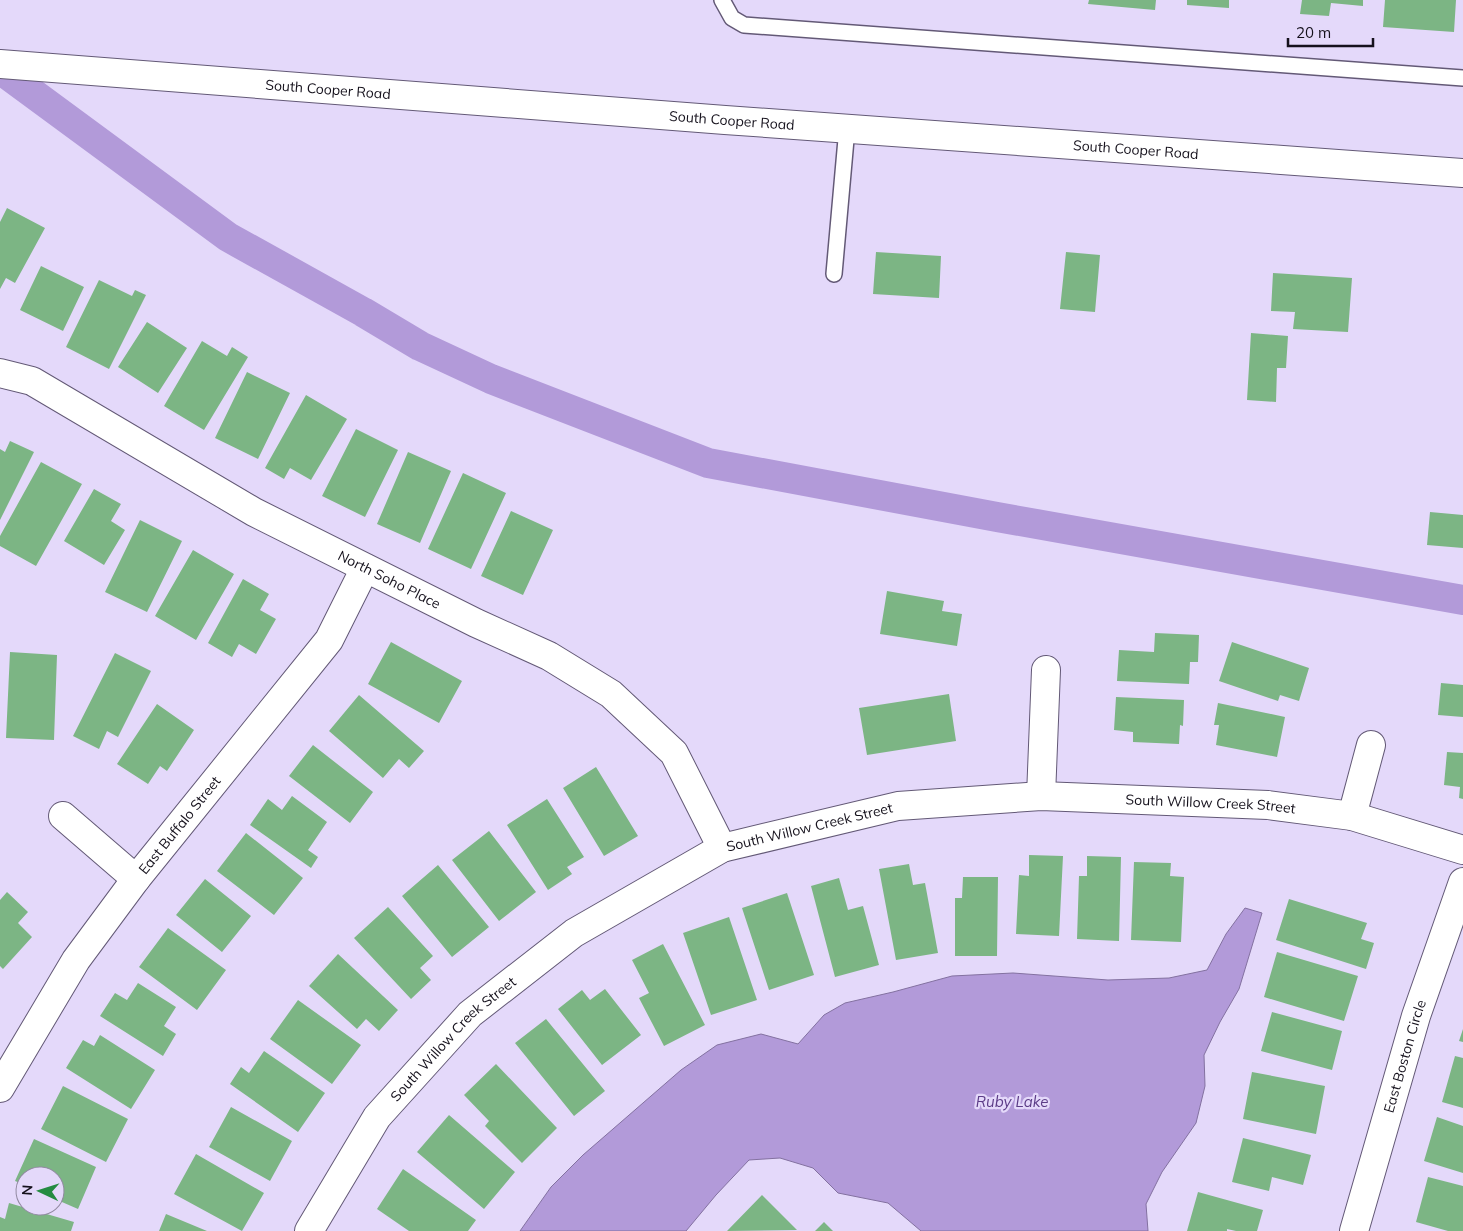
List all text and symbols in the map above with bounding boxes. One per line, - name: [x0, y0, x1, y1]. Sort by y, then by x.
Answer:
- scale bar: [1288, 15, 1373, 47]
- text: 20 m: [1296, 23, 1331, 42]
- street label: South Cooper Road: [265, 76, 391, 103]
- street label: South Cooper Road: [668, 107, 795, 134]
- street label: South Cooper Road: [1072, 136, 1199, 163]
- street label: North Soho Place: [335, 546, 444, 613]
- street label: East Buffalo Street: [135, 772, 225, 878]
- street label: South Willow Creek Street: [1125, 790, 1297, 818]
- street label: South Willow Creek Street: [725, 799, 895, 856]
- street label: South Willow Creek Street: [386, 973, 520, 1105]
- street label: East Boston Circle: [1380, 997, 1430, 1115]
- water label: Ruby Lake: [976, 1092, 1048, 1111]
- north arrow: [15, 1166, 65, 1216]
- text: N: [18, 1184, 36, 1196]

